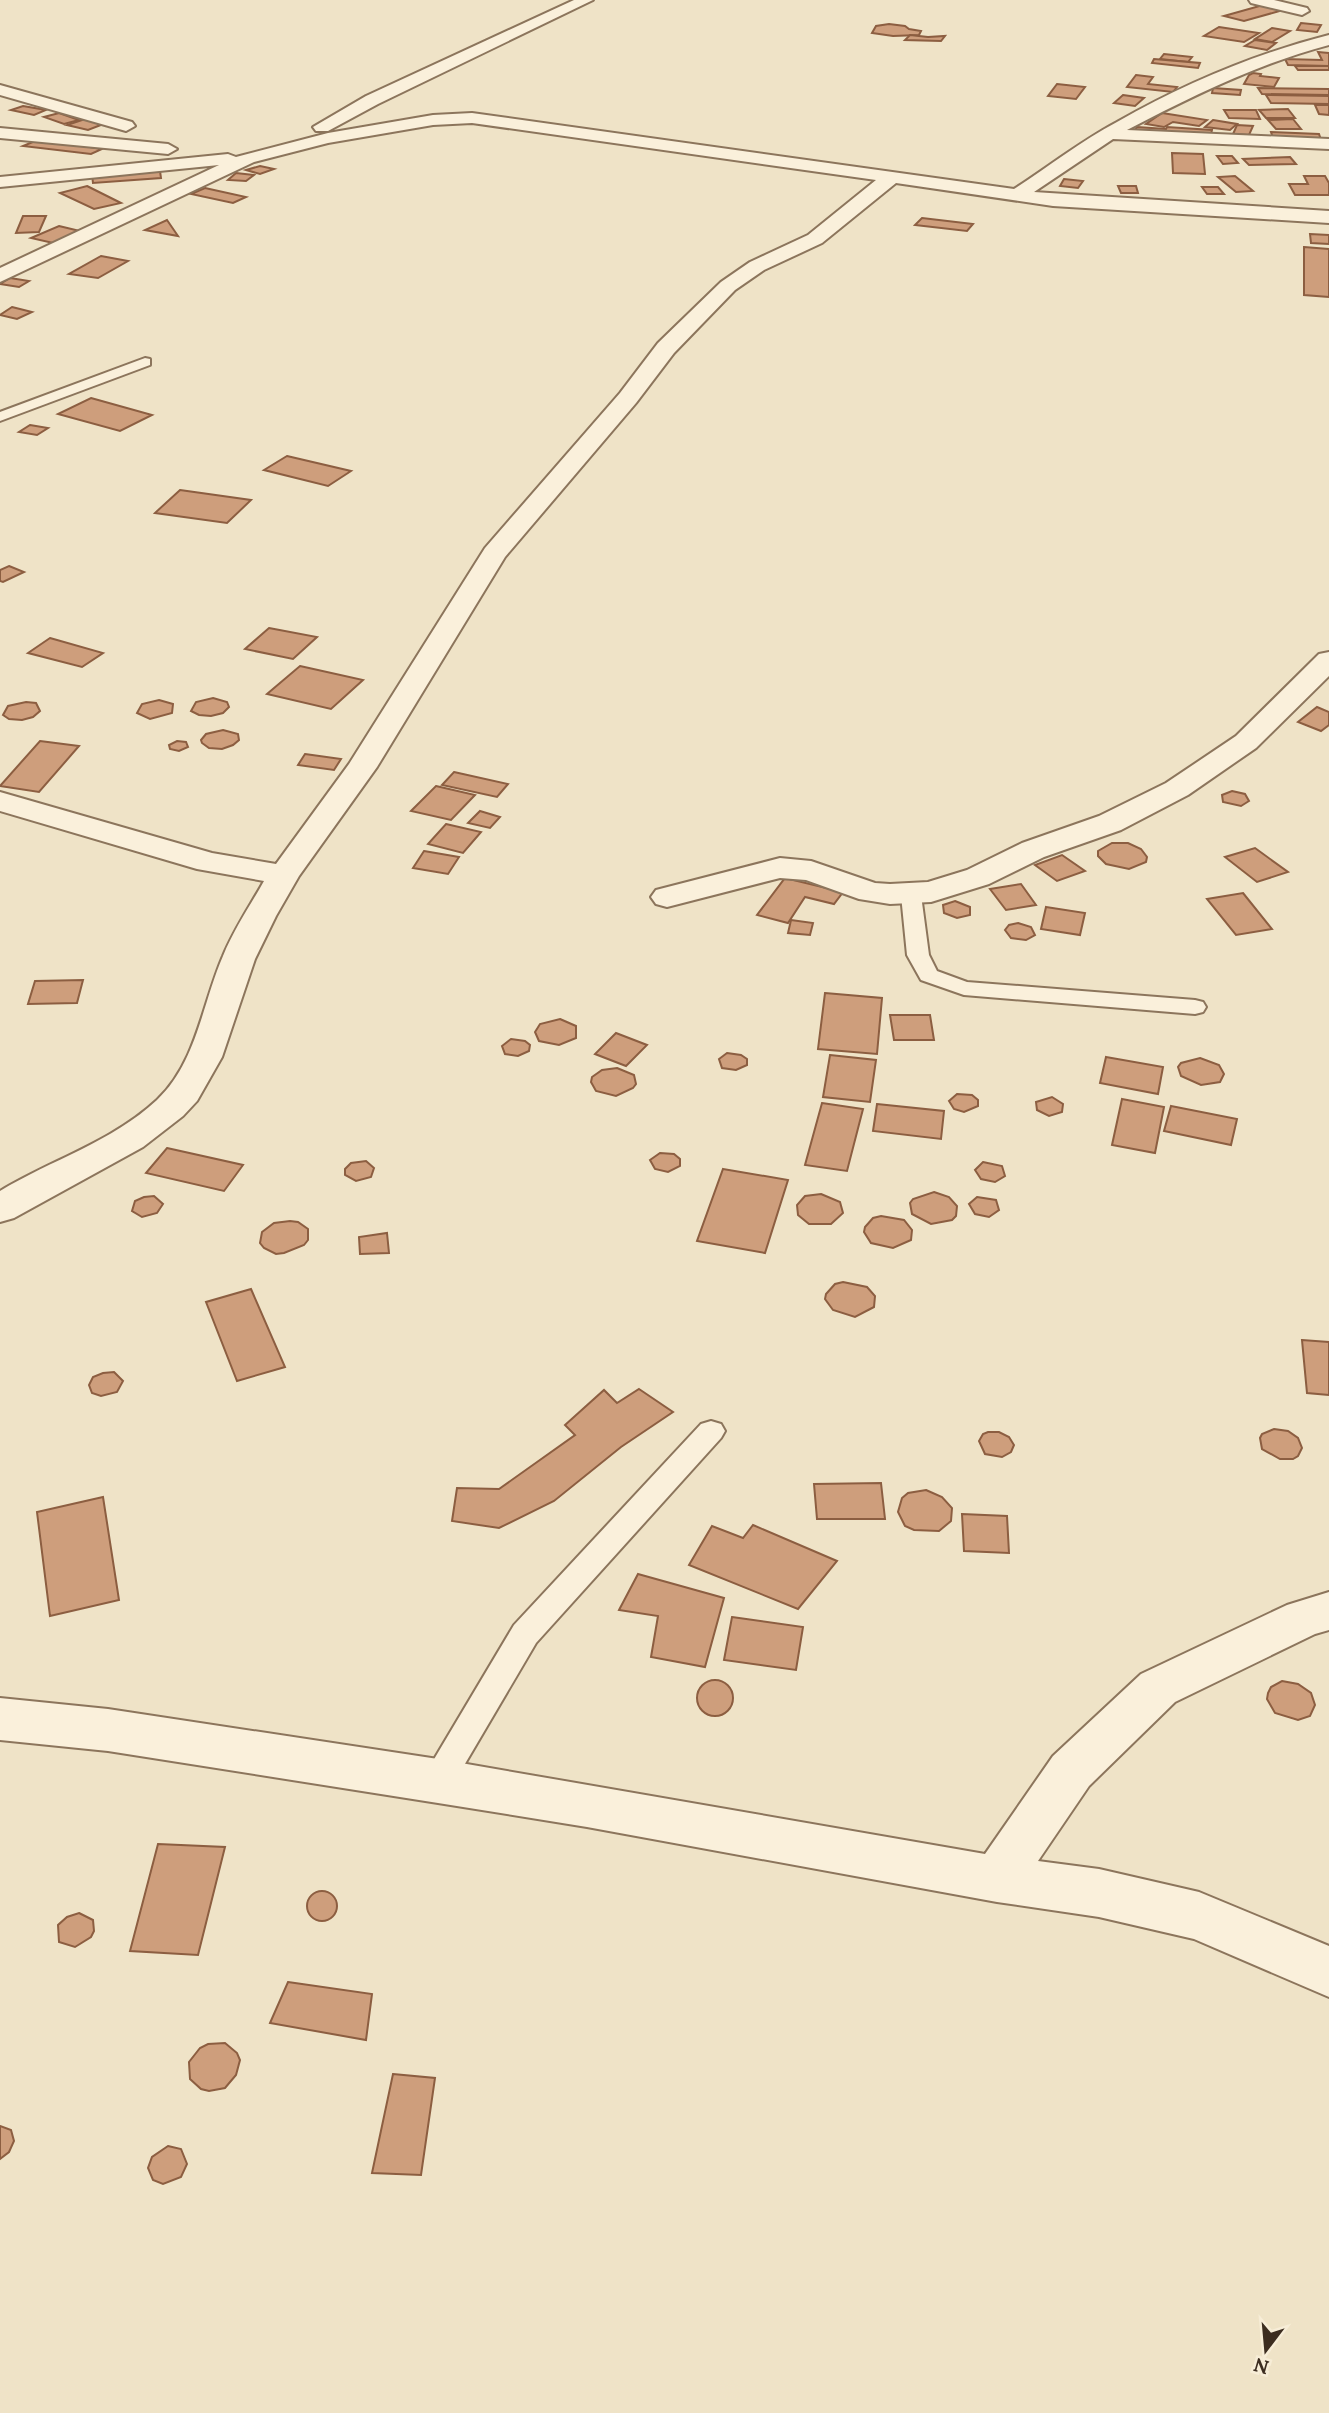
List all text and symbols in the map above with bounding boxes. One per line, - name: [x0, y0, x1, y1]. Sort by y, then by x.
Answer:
- north arrow: [1231, 2315, 1301, 2385]
- text: N: [1251, 2353, 1272, 2380]

